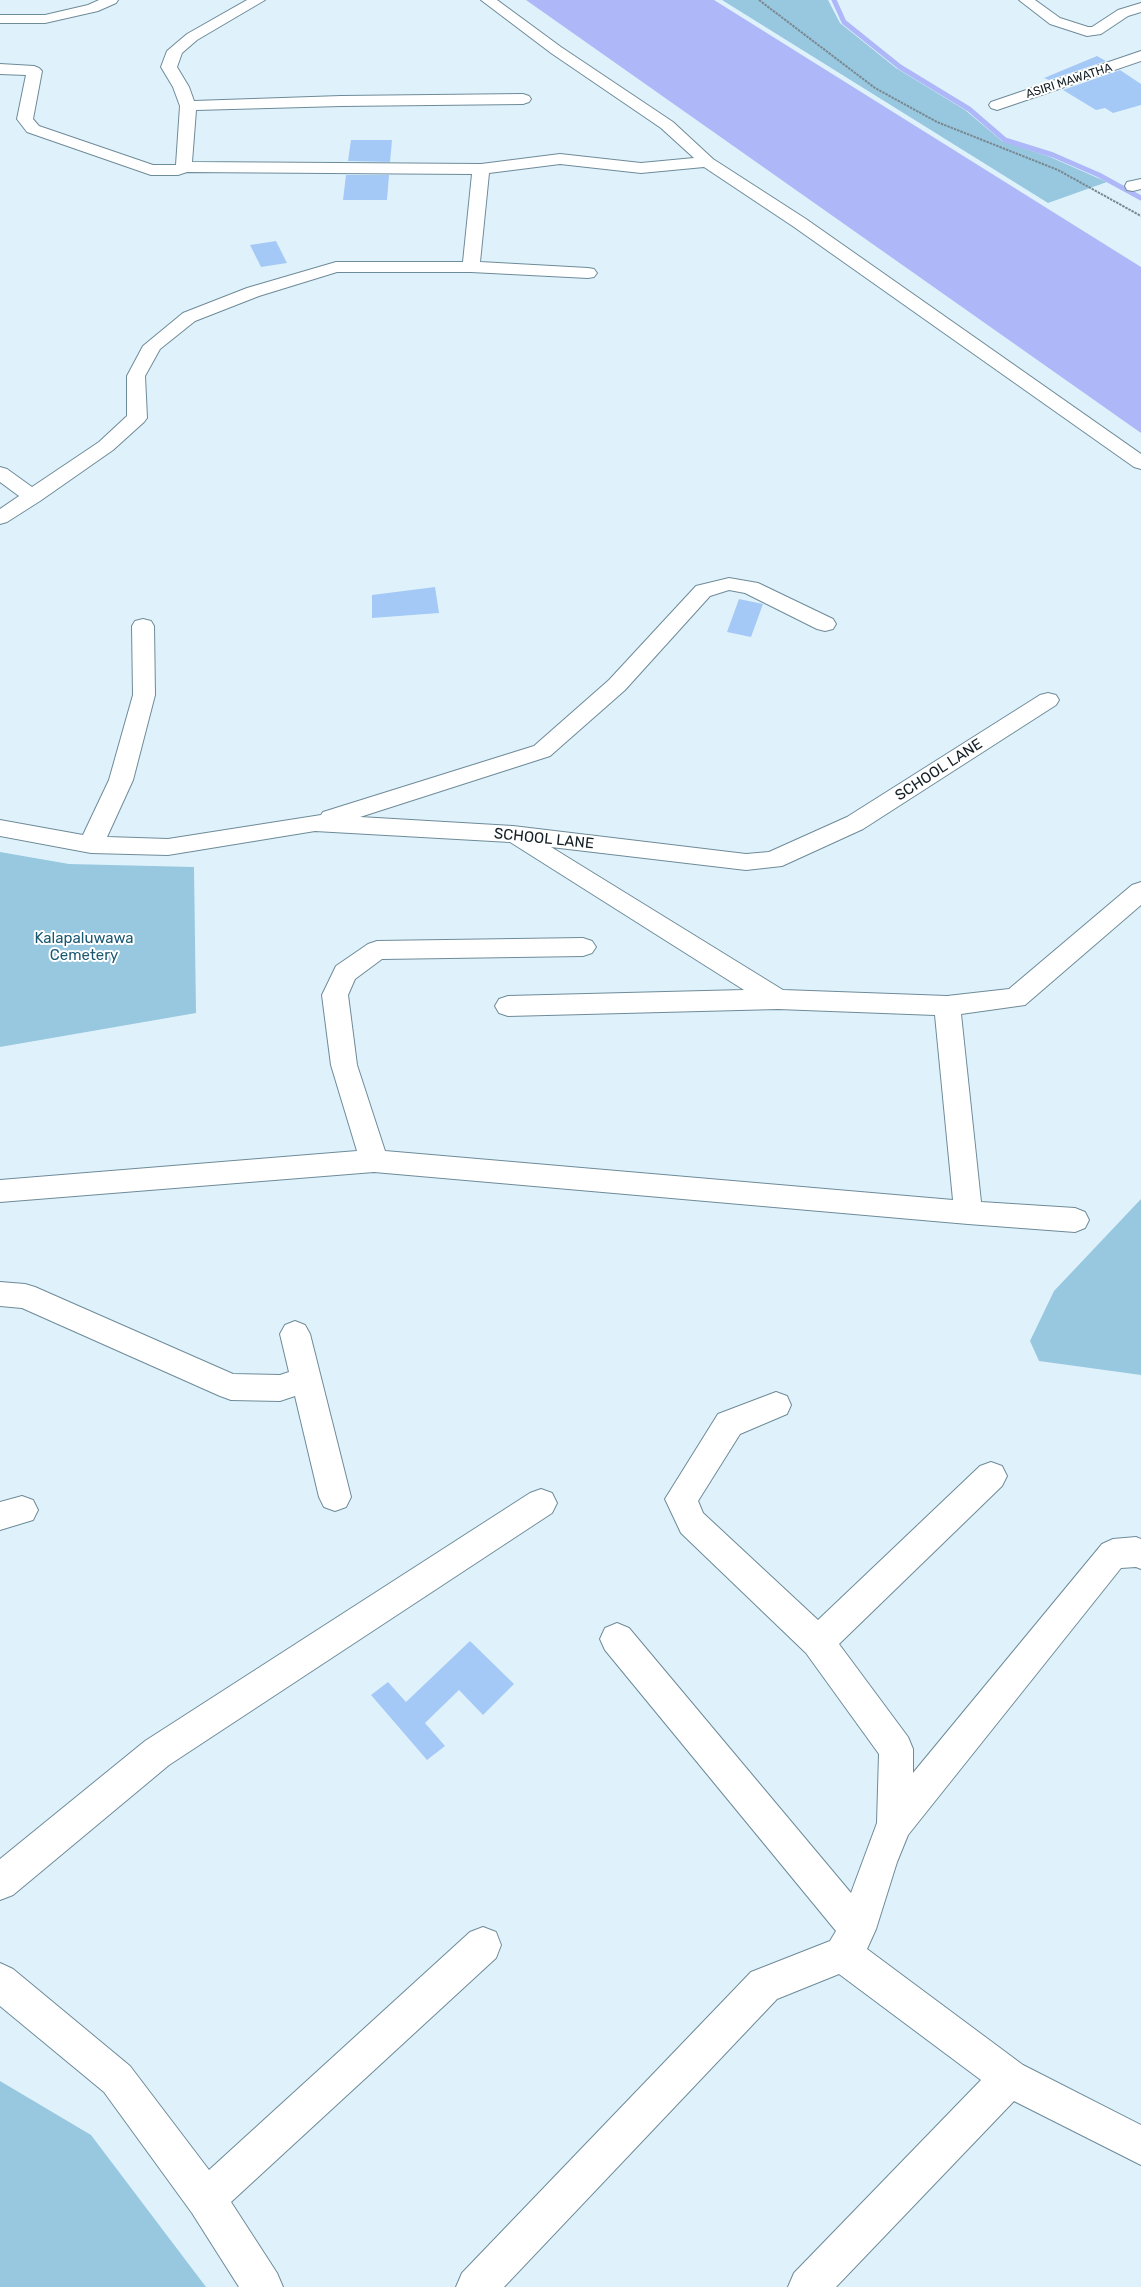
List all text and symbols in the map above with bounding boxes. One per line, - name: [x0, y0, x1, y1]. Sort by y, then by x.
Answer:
- street label: ASIRI MAWATHA: [1024, 60, 1114, 102]
- street label: SCHOOL LANE: [892, 735, 986, 805]
- street label: SCHOOL LANE: [493, 825, 595, 853]
- park label: Kalapaluwawa Cemetery: [34, 930, 134, 965]

